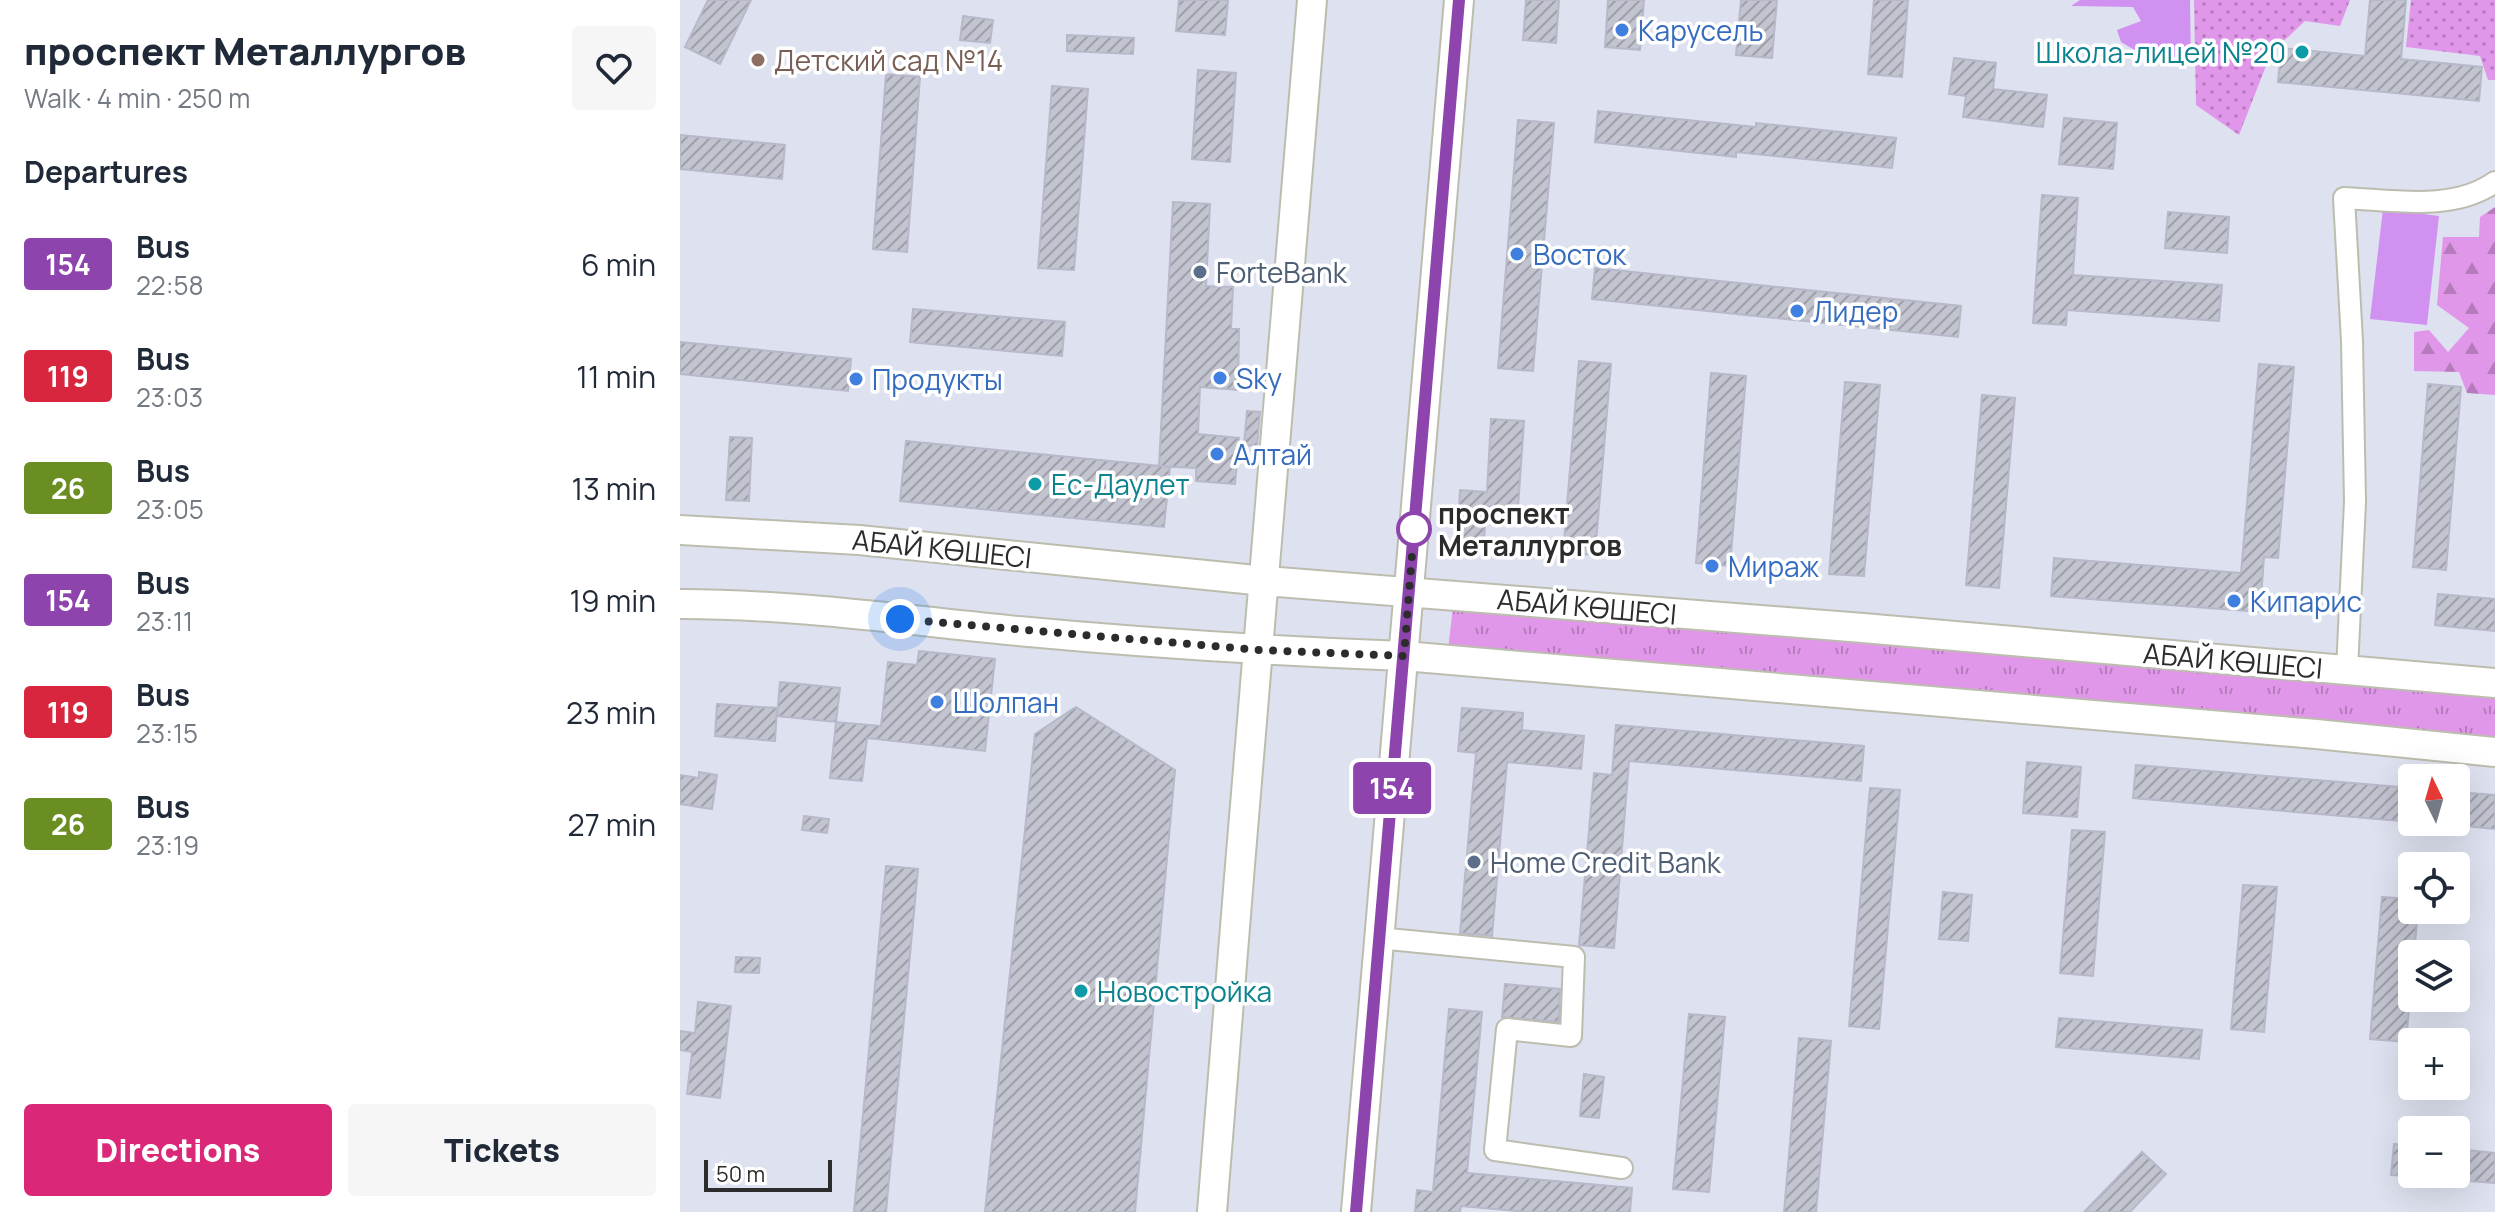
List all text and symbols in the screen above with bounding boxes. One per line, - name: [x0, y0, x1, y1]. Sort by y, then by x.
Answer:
- place label: Карусель: [1638, 11, 1763, 49]
- marker: Карусель: [1613, 21, 1631, 39]
- text: проспект Металлургов: [24, 24, 466, 76]
- button: heart: [572, 26, 656, 110]
- place label: Школа-лицей №20: [2036, 33, 2286, 71]
- place label: Детский сад №14: [774, 41, 1003, 79]
- marker: Школа-лицей №20: [2293, 43, 2311, 61]
- marker: Детский сад №14: [749, 51, 767, 69]
- text: Walk · 4 min · 250 m: [24, 80, 250, 116]
- text: Departures: [24, 151, 188, 192]
- text: Bus: [136, 226, 190, 267]
- place label: Восток: [1533, 235, 1627, 273]
- text: 6 min: [581, 244, 656, 285]
- text: 154: [45, 245, 91, 283]
- marker: Восток: [1508, 245, 1526, 263]
- place label: ForteBank: [1216, 253, 1348, 291]
- marker: ForteBank: [1191, 263, 1209, 281]
- text: 22:58: [136, 267, 204, 303]
- place label: Лидер: [1813, 292, 1898, 330]
- marker: Лидер: [1788, 302, 1806, 320]
- text: Bus: [136, 338, 190, 379]
- text: 11 min: [576, 356, 656, 397]
- text: 119: [47, 357, 89, 395]
- place label: Sky: [1236, 359, 1282, 397]
- place label: Продукты: [872, 360, 1003, 398]
- marker: Sky: [1211, 369, 1229, 387]
- marker: Продукты: [847, 370, 865, 388]
- text: 23:03: [136, 379, 203, 415]
- place label: Алтай: [1233, 435, 1312, 473]
- marker: Алтай: [1208, 445, 1226, 463]
- text: Bus: [136, 450, 190, 491]
- place label: Ес-Даулет: [1051, 465, 1190, 503]
- text: 13 min: [571, 468, 656, 509]
- text: 26: [51, 469, 85, 507]
- marker: Ес-Даулет: [1026, 475, 1044, 493]
- text: 23:05: [136, 491, 204, 527]
- place label: проспект Металлургов: [1438, 494, 1622, 564]
- marker: проспект Металлургов: [1397, 512, 1431, 546]
- street label: АБАЙ КӨШЕСІ: [850, 520, 1034, 576]
- place label: Мираж: [1728, 547, 1820, 585]
- marker: Мираж: [1703, 557, 1721, 575]
- text: Bus: [136, 562, 190, 603]
- street label: АБАЙ КӨШЕСІ: [1496, 579, 1678, 633]
- text: 19 min: [569, 580, 656, 621]
- text: 154: [45, 581, 91, 619]
- place label: Кипарис: [2250, 582, 2362, 620]
- marker: Кипарис: [2225, 592, 2243, 610]
- your location: [880, 599, 920, 639]
- text: 23:11: [136, 603, 193, 639]
- street label: АБАЙ КӨШЕСІ: [2142, 633, 2324, 687]
- text: Bus: [136, 674, 190, 715]
- place label: Шолпан: [953, 683, 1059, 721]
- text: 23 min: [566, 692, 656, 733]
- text: 119: [47, 693, 89, 731]
- marker: Шолпан: [928, 693, 946, 711]
- text: 23:15: [136, 715, 198, 751]
- line badge: 154: [1346, 762, 1438, 814]
- north arrow: [2398, 764, 2470, 836]
- map controls: [2398, 764, 2470, 1188]
- text: 154: [1369, 769, 1415, 807]
- text: Bus: [136, 786, 190, 827]
- text: 27 min: [568, 804, 656, 845]
- text: 26: [51, 805, 85, 843]
- text: 23:19: [136, 827, 199, 863]
- place label: Home Credit Bank: [1490, 843, 1722, 881]
- button: locate: [2398, 852, 2470, 924]
- marker: Home Credit Bank: [1465, 853, 1483, 871]
- button: layers: [2398, 940, 2470, 1012]
- place label: Новостройка: [1097, 972, 1272, 1010]
- marker: Новостройка: [1072, 982, 1090, 1000]
- button: +: [2398, 1028, 2470, 1100]
- button: Directions: [24, 1104, 332, 1196]
- button: Tickets: [348, 1104, 656, 1196]
- button: −: [2398, 1116, 2470, 1188]
- scale bar: [704, 1156, 832, 1192]
- text: 50 m: [716, 1159, 765, 1189]

